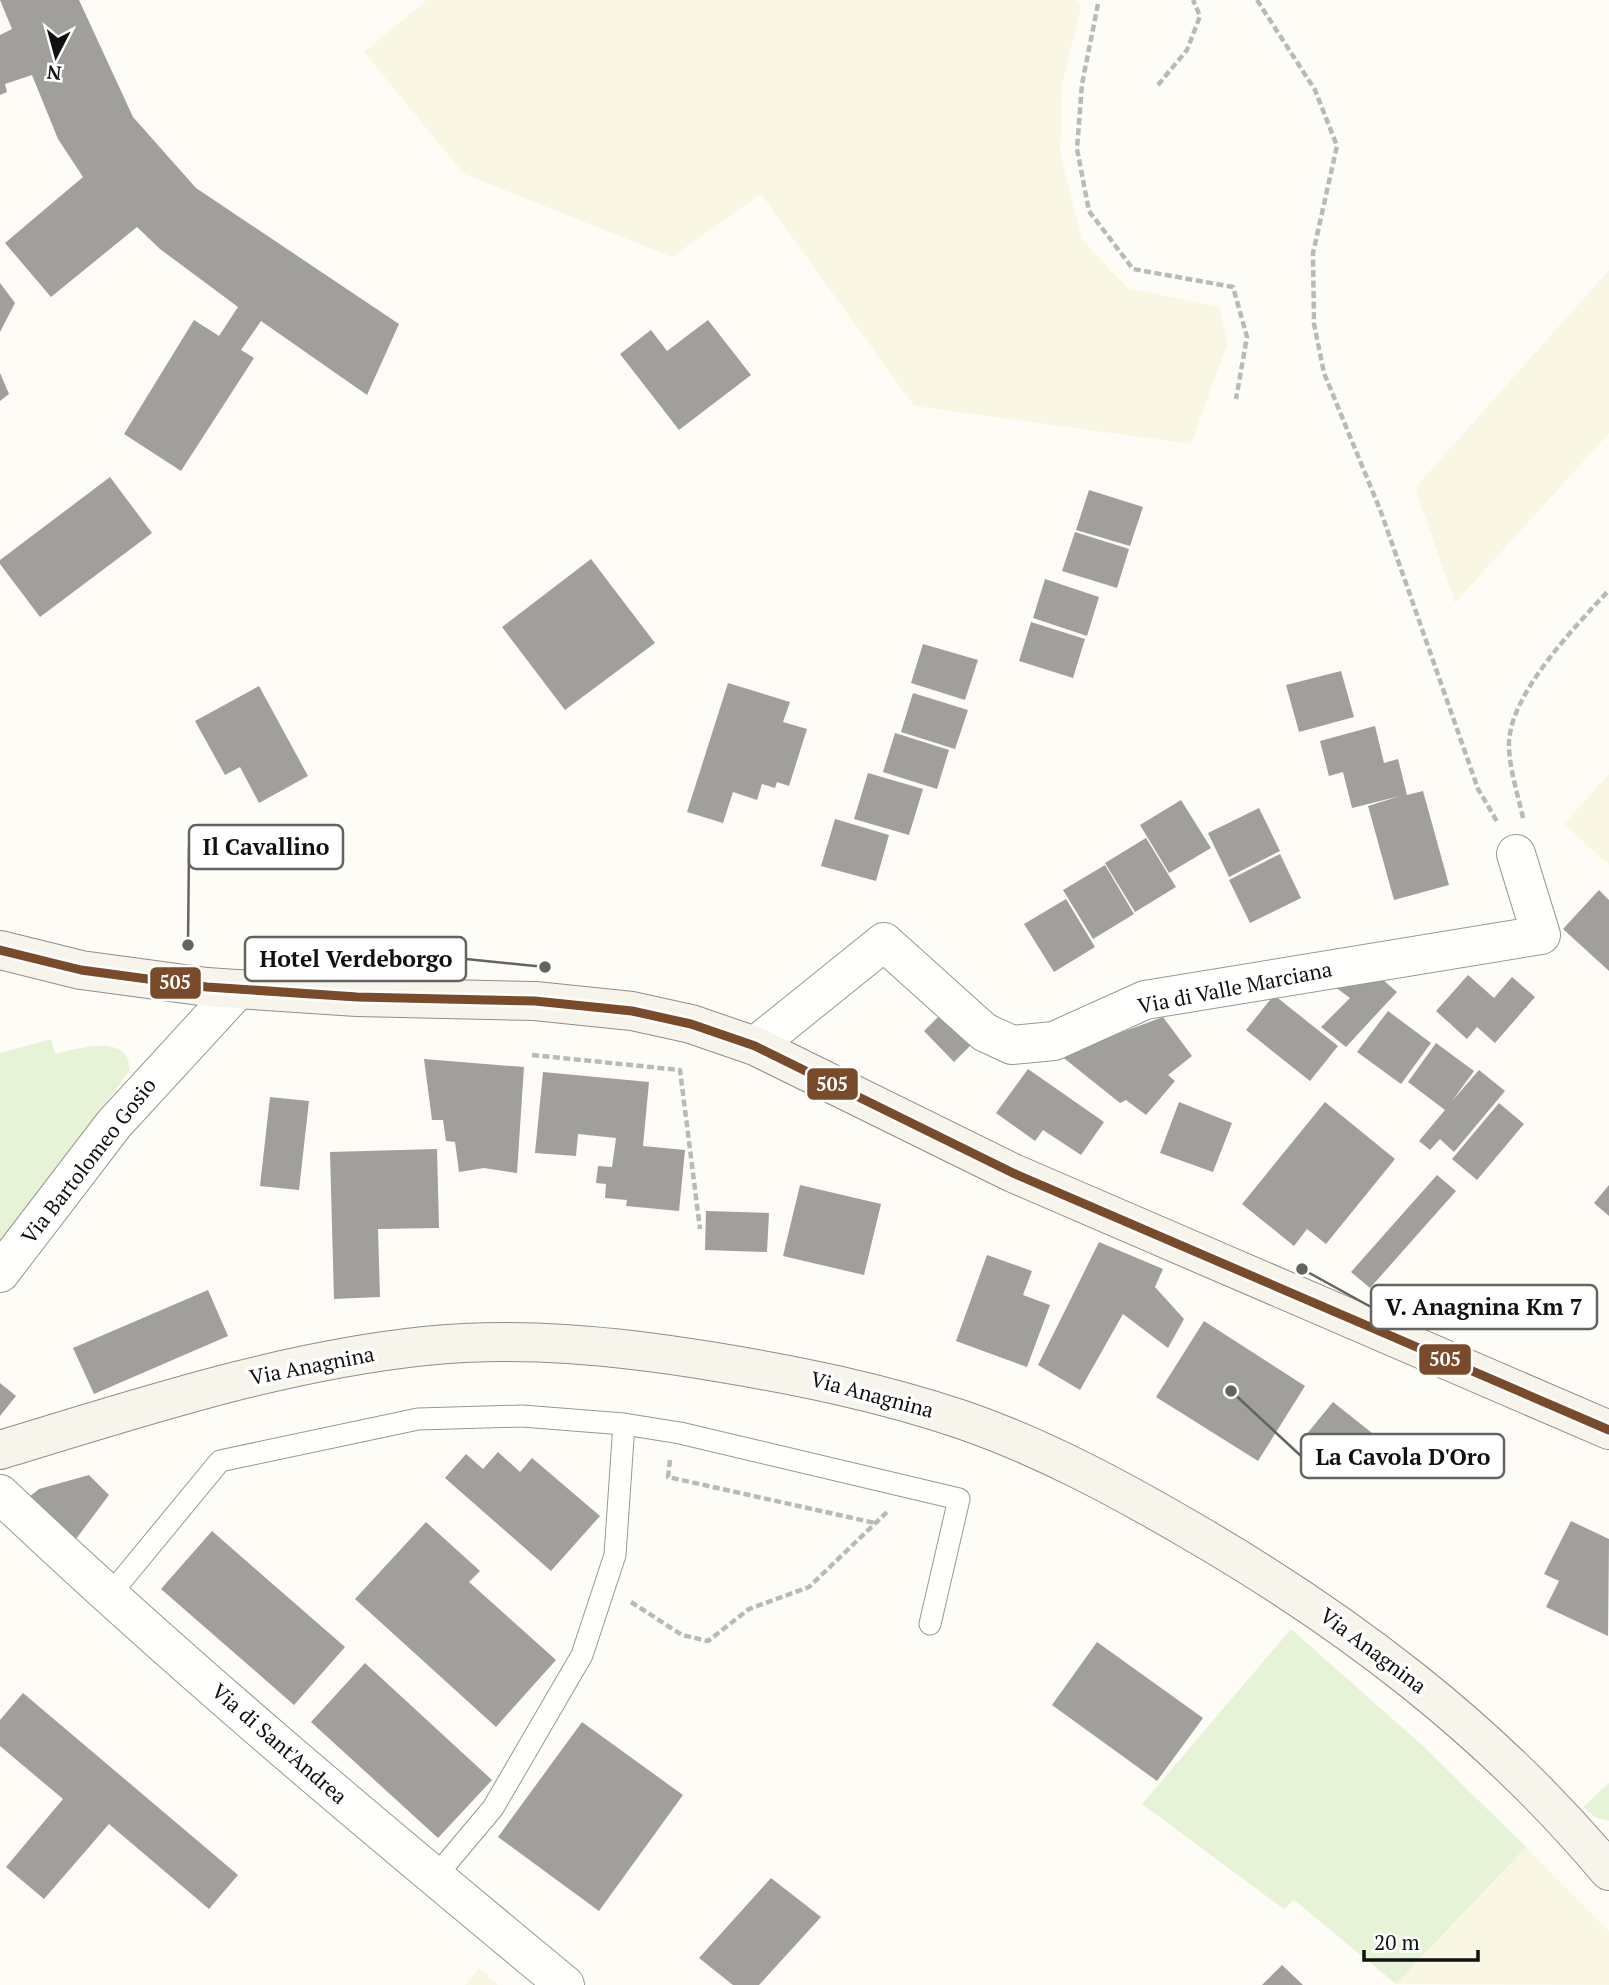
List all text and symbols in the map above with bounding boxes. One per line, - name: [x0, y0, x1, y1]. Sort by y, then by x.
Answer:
- north arrow: [21, 21, 91, 91]
- text: N: [45, 60, 63, 87]
- callout: Il Cavallino: [189, 825, 343, 869]
- text: Il Cavallino: [203, 831, 329, 862]
- callout: Hotel Verdeborgo: [245, 937, 466, 981]
- text: Hotel Verdeborgo: [260, 943, 452, 974]
- street label: Via di Valle Marciana: [1135, 954, 1335, 1020]
- line badge: 505: [149, 966, 202, 1000]
- text: 505: [159, 969, 191, 994]
- line badge: 505: [806, 1067, 859, 1101]
- street label: Via Bartolomeo Gosio: [14, 1071, 162, 1249]
- text: 505: [816, 1071, 848, 1096]
- callout: V. Anagnina Km 7: [1371, 1285, 1597, 1329]
- text: V. Anagnina Km 7: [1385, 1291, 1583, 1322]
- street label: Via Anagnina: [247, 1339, 377, 1391]
- line badge: 505: [1418, 1343, 1472, 1376]
- text: 505: [1429, 1346, 1461, 1371]
- street label: Via Anagnina: [808, 1364, 937, 1424]
- callout: La Cavola D'Oro: [1301, 1434, 1504, 1478]
- text: La Cavola D'Oro: [1316, 1441, 1490, 1472]
- street label: Via Anagnina: [1315, 1601, 1433, 1700]
- street label: Via di Sant'Andrea: [206, 1677, 354, 1810]
- scale bar: [1364, 1918, 1478, 1962]
- text: 20 m: [1374, 1928, 1420, 1956]

